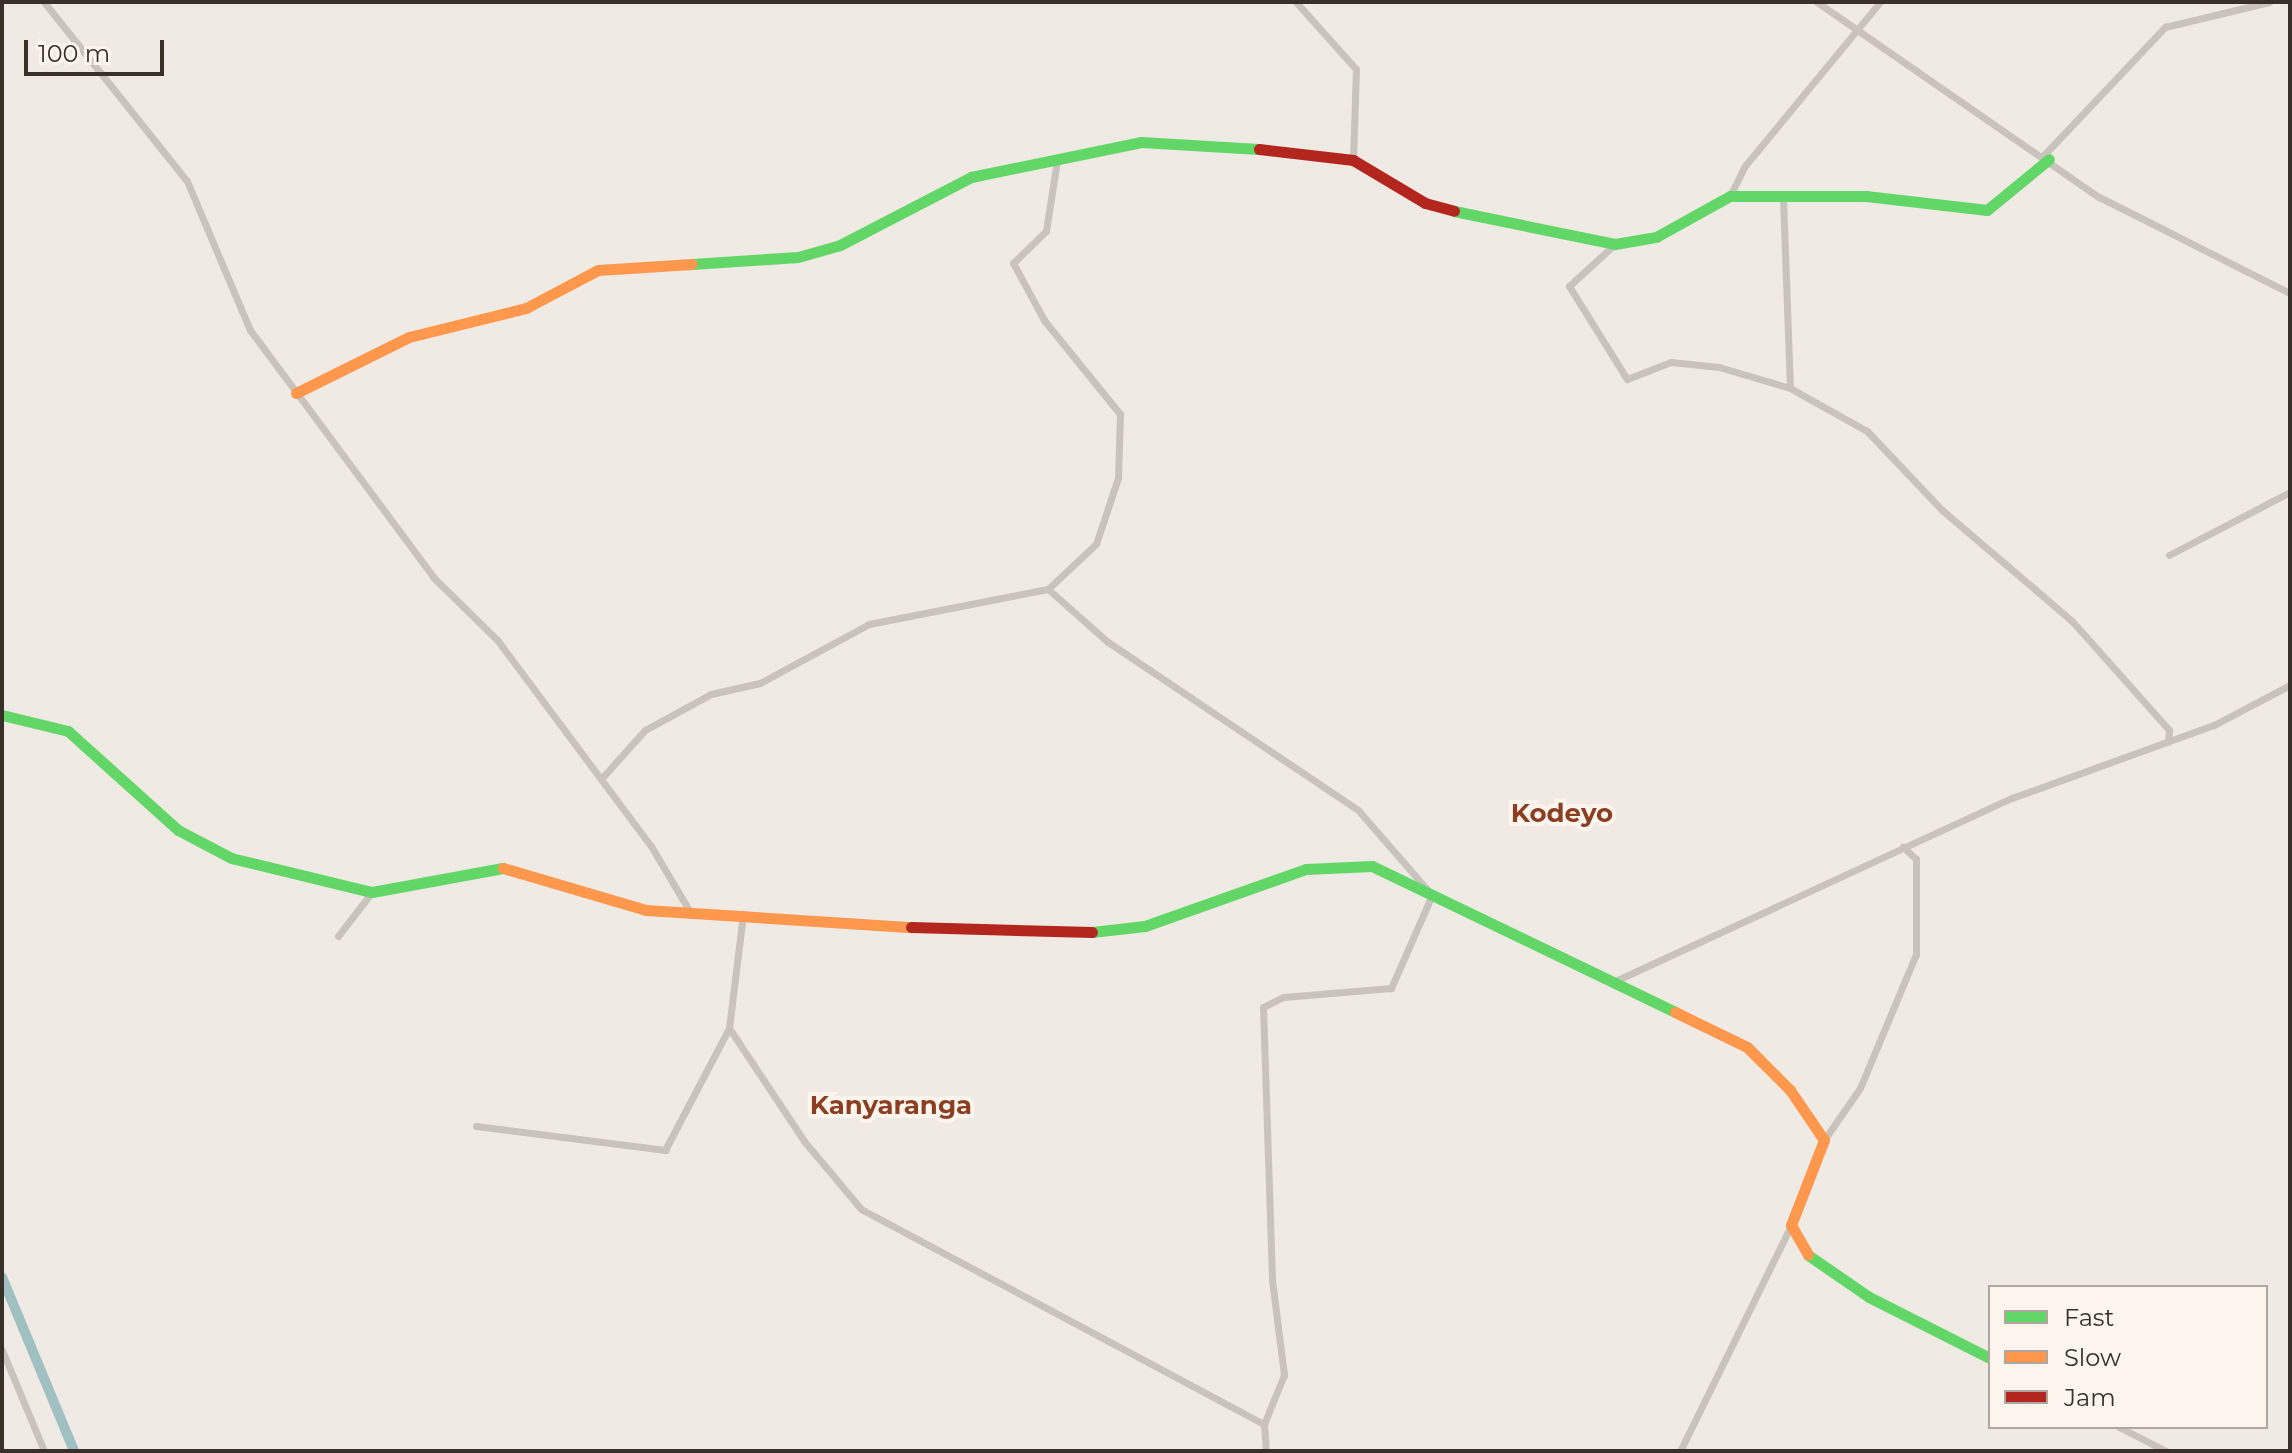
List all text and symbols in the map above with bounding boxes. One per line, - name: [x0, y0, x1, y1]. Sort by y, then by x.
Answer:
- scale bar: [28, 24, 168, 74]
- text: 100 m: [38, 39, 110, 68]
- district label: Kodeyo: [1511, 798, 1613, 830]
- district label: Kanyaranga: [810, 1090, 972, 1122]
- legend: [1988, 1285, 2268, 1429]
- text: Fast: [2064, 1303, 2114, 1332]
- text: Slow: [2064, 1343, 2121, 1372]
- text: Jam: [2064, 1383, 2116, 1412]

